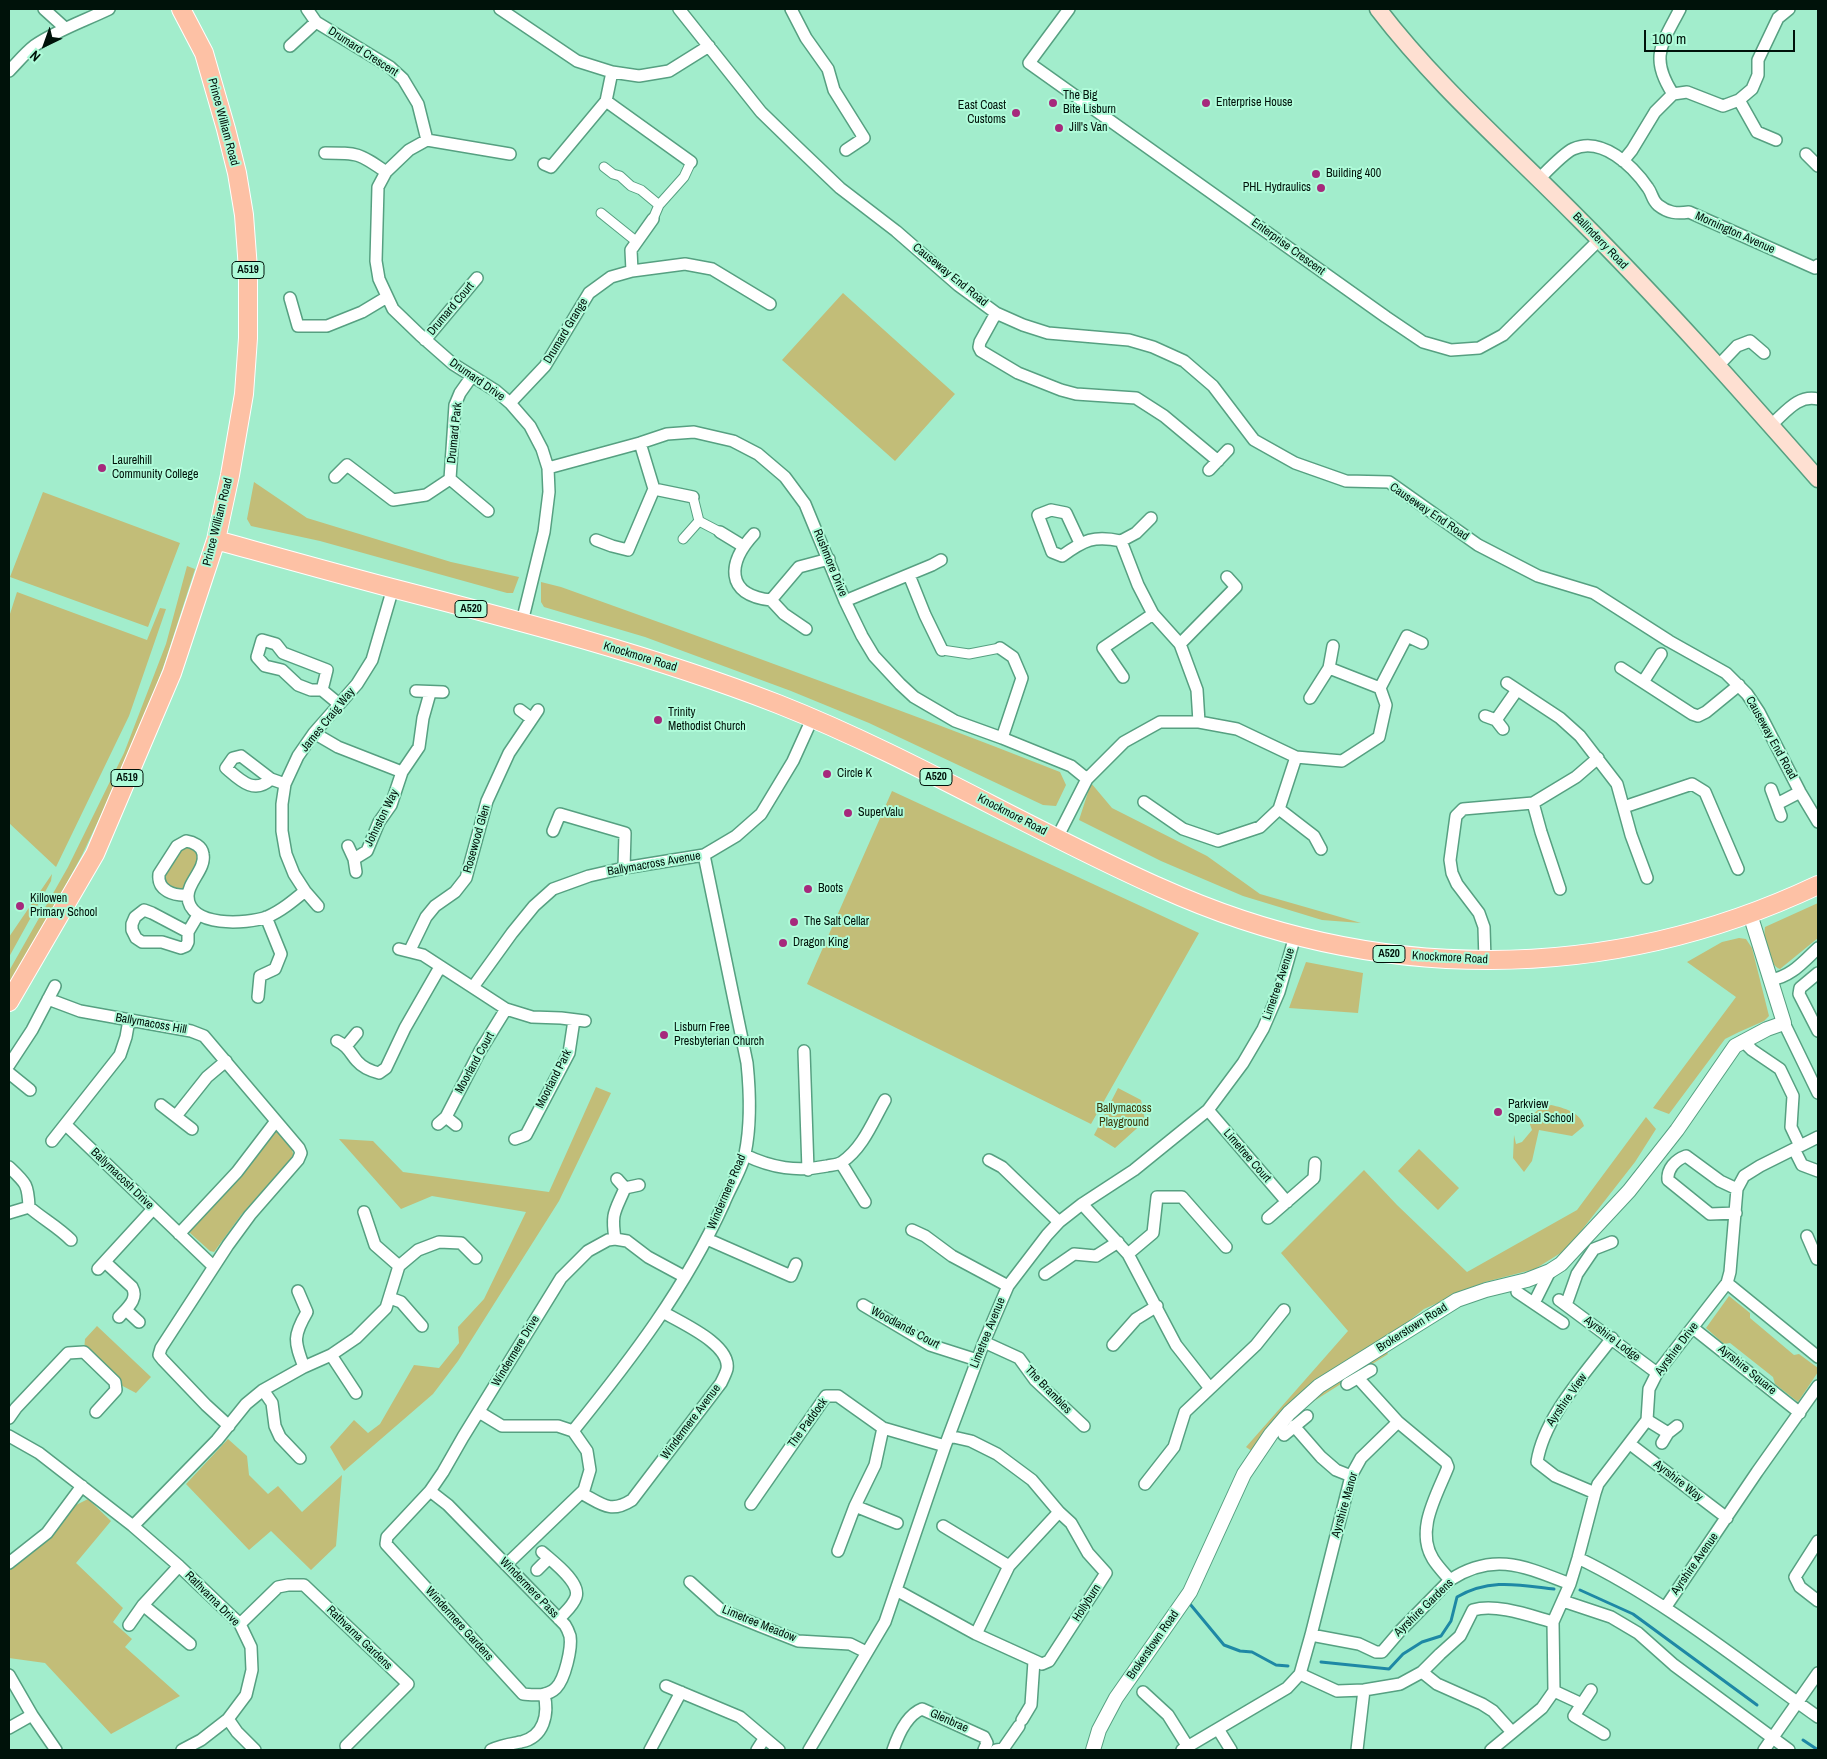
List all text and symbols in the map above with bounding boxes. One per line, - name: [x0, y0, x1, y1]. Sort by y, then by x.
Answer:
- north arrow: [20, 20, 70, 70]
- scale bar: [1647, 20, 1798, 52]
- street label: Drumard Crescent: [325, 24, 401, 80]
- text: 100 m: [1652, 28, 1686, 49]
- text: N: [26, 47, 44, 66]
- street label: Prince William Road: [204, 77, 242, 167]
- place label: The Big Bite Lisburn: [1063, 89, 1116, 117]
- place label: Enterprise House: [1216, 96, 1293, 110]
- marker: The Big Bite Lisburn: [1047, 97, 1059, 109]
- marker: Enterprise House: [1200, 97, 1212, 109]
- place label: East Coast Customs: [958, 99, 1006, 127]
- marker: East Coast Customs: [1010, 107, 1022, 119]
- place label: Jill's Van: [1069, 121, 1107, 135]
- marker: Jill's Van: [1053, 122, 1065, 134]
- place label: Building 400: [1326, 167, 1381, 181]
- marker: Building 400: [1310, 168, 1322, 180]
- place label: PHL Hydraulics: [1243, 181, 1311, 195]
- marker: PHL Hydraulics: [1315, 182, 1327, 194]
- street label: Mornington Avenue: [1693, 209, 1777, 257]
- street label: Ballinderry Road: [1569, 210, 1631, 272]
- street label: Enterprise Crescent: [1248, 215, 1328, 279]
- street label: Causeway End Road: [910, 240, 990, 310]
- road number: A519: [232, 262, 264, 278]
- street label: Drumard Court: [425, 279, 477, 339]
- street label: Drumard Grange: [541, 296, 591, 366]
- street label: Drumard Drive: [446, 356, 508, 404]
- street label: Drumard Park: [445, 402, 465, 464]
- place label: Laurelhill Community College: [112, 454, 198, 482]
- marker: Laurelhill Community College: [96, 462, 108, 474]
- street label: Prince William Road: [200, 476, 236, 568]
- street label: Causeway End Road: [1387, 480, 1471, 544]
- street label: Rushmore Drive: [810, 527, 850, 599]
- road number: A520: [455, 600, 487, 618]
- street label: Knockmore Road: [602, 639, 678, 675]
- street label: James Craig Way: [298, 685, 358, 755]
- street label: Causeway End Road: [1742, 694, 1800, 782]
- place label: Trinity Methodist Church: [668, 706, 746, 734]
- marker: Trinity Methodist Church: [652, 714, 664, 726]
- place label: Circle K: [837, 767, 872, 781]
- marker: Circle K: [821, 768, 833, 780]
- road number: A520: [920, 769, 952, 786]
- road number: A519: [111, 770, 143, 786]
- street label: Johnston Way: [362, 787, 402, 849]
- street label: Knockmore Road: [975, 791, 1049, 839]
- street label: Rosewood Glen: [460, 803, 494, 875]
- place label: SuperValu: [858, 806, 903, 820]
- marker: SuperValu: [842, 807, 854, 819]
- street label: Ballymacross Avenue: [606, 849, 702, 879]
- place label: Boots: [818, 882, 843, 896]
- marker: Boots: [802, 883, 814, 895]
- place label: Killowen Primary School: [30, 892, 97, 920]
- marker: Killowen Primary School: [14, 900, 26, 912]
- place label: The Salt Cellar: [804, 915, 869, 929]
- marker: The Salt Cellar: [788, 916, 800, 928]
- place label: Dragon King: [793, 936, 848, 950]
- marker: Dragon King: [777, 937, 789, 949]
- street label: Limetree Avenue: [1260, 946, 1298, 1022]
- road number: A520: [1373, 946, 1405, 962]
- street label: Knockmore Road: [1412, 949, 1488, 967]
- street label: Ballymacoss Hill: [114, 1011, 188, 1037]
- place label: Lisburn Free Presbyterian Church: [674, 1021, 764, 1049]
- marker: Lisburn Free Presbyterian Church: [658, 1029, 670, 1041]
- street label: Moorland Court: [452, 1030, 498, 1096]
- street label: Moorland Park: [533, 1047, 575, 1111]
- place label: Parkview Special School: [1508, 1098, 1574, 1126]
- park label: Ballymacoss Playground: [1096, 1102, 1152, 1130]
- marker: Parkview Special School: [1492, 1106, 1504, 1118]
- street label: Limetree Court: [1220, 1127, 1274, 1185]
- street label: Ballymacosh Drive: [87, 1145, 157, 1213]
- street label: Windermere Road: [705, 1152, 749, 1232]
- street label: Limetree Avenue: [967, 1296, 1009, 1370]
- street label: Brokerstown Road: [1374, 1300, 1450, 1356]
- street label: Woodlands Court: [868, 1304, 942, 1352]
- street label: Windermere Drive: [489, 1313, 543, 1389]
- street label: Ayrshire Lodge: [1581, 1313, 1643, 1365]
- street label: Ayrshire Drive: [1652, 1320, 1702, 1378]
- street label: Ayrshire Square: [1715, 1342, 1779, 1398]
- street label: The Brambles: [1022, 1363, 1074, 1417]
- street label: Ayrshire View: [1544, 1371, 1590, 1429]
- street label: Windermere Avenue: [658, 1382, 724, 1462]
- street label: The Paddock: [785, 1395, 831, 1451]
- street label: Ayrshire Way: [1651, 1457, 1705, 1505]
- street label: Ayrshire Manor: [1329, 1471, 1361, 1539]
- street label: Ayrshire Avenue: [1668, 1530, 1722, 1598]
- street label: Windermere Pass: [496, 1555, 562, 1621]
- street label: Rathvarna Drive: [182, 1569, 242, 1629]
- street label: Ayrshire Gardens: [1391, 1576, 1457, 1640]
- street label: Hollyburn: [1070, 1582, 1104, 1624]
- street label: Windermere Gardens: [422, 1584, 496, 1664]
- street label: Rathvarna Gardens: [323, 1603, 395, 1673]
- street label: Limetree Meadow: [720, 1603, 798, 1645]
- street label: Brokerstown Road: [1124, 1608, 1182, 1682]
- street label: Glenbrae: [928, 1706, 970, 1736]

